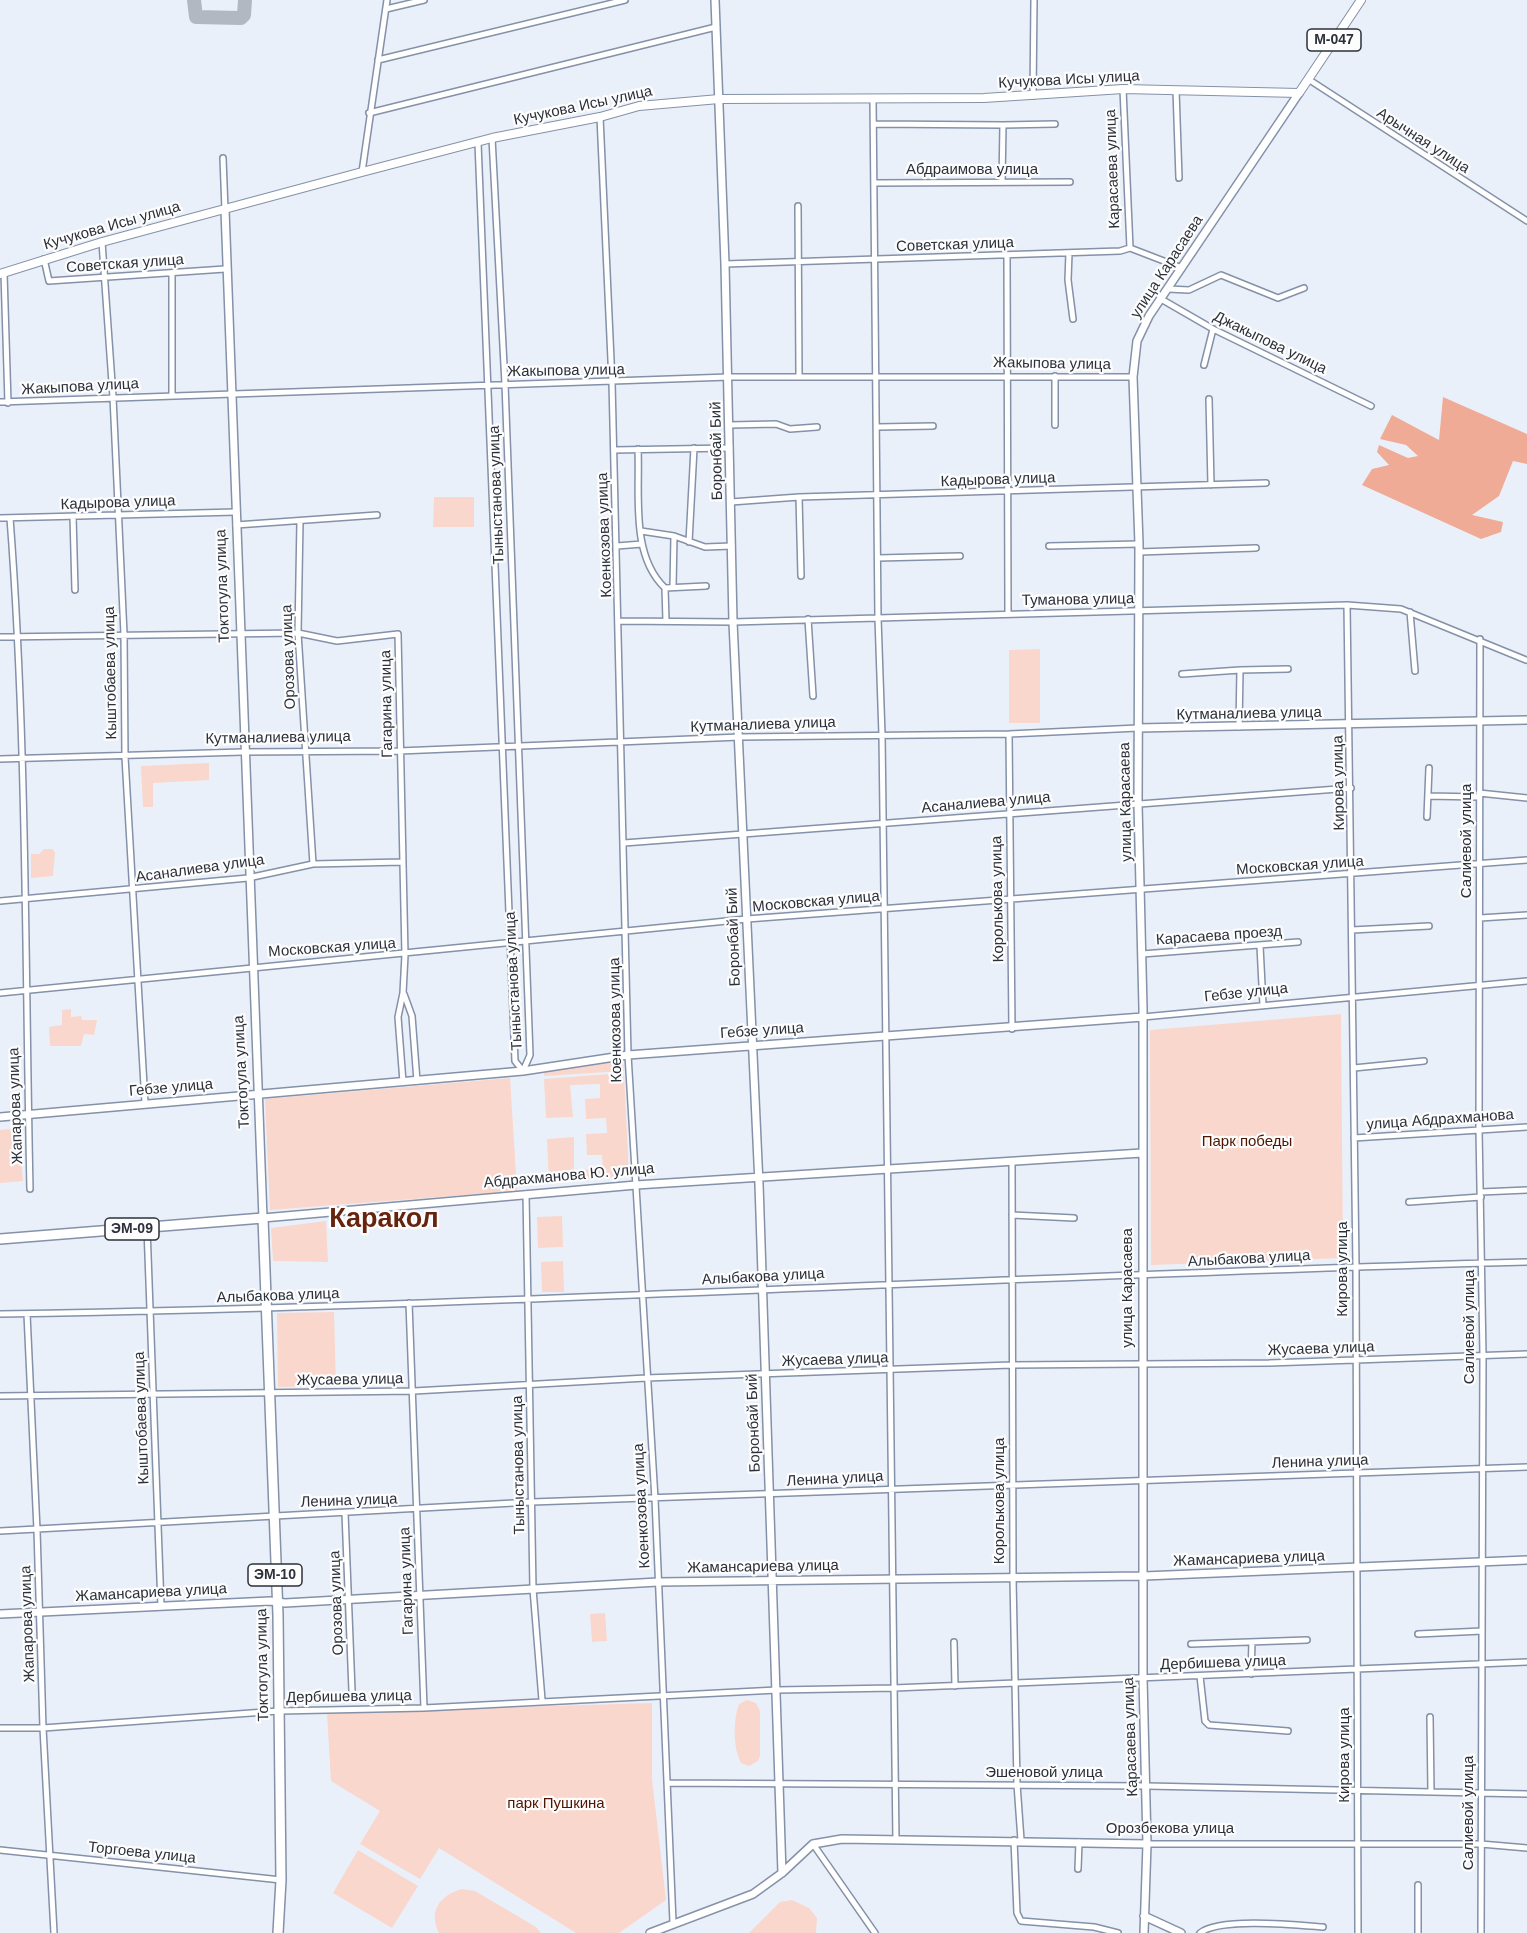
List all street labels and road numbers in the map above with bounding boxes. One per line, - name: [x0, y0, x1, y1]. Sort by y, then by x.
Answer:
- road number: М-047: [1307, 29, 1361, 51]
- street label: Кучукова Исы улица: [998, 67, 1140, 93]
- street label: Кучукова Исы улица: [512, 82, 654, 130]
- street label: Арычная улица: [1373, 104, 1473, 178]
- street label: Карасаева улица: [1102, 109, 1124, 229]
- street label: Абдраимова улица: [906, 161, 1038, 179]
- street label: Кучукова Исы улица: [42, 198, 182, 254]
- street label: улица Карасаева: [1127, 212, 1207, 322]
- street label: Советская улица: [896, 234, 1014, 256]
- street label: Советская улица: [66, 251, 184, 277]
- street label: Джакыпова улица: [1210, 308, 1330, 378]
- street label: Жакыпова улица: [993, 354, 1111, 374]
- street label: Жакыпова улица: [507, 361, 625, 381]
- street label: Жакыпова улица: [21, 375, 139, 399]
- street label: Боронбай Бий: [707, 401, 727, 501]
- street label: Тыныстанова улица: [486, 425, 508, 565]
- street label: Кадырова улица: [940, 469, 1056, 491]
- street label: Коенкозова улица: [594, 472, 616, 598]
- street label: Кадырова улица: [60, 492, 176, 514]
- street label: Токтогула улица: [212, 529, 234, 643]
- street label: Туманова улица: [1022, 590, 1134, 610]
- street label: Орозова улица: [278, 604, 300, 710]
- street label: Кыштобаева улица: [101, 606, 121, 740]
- street label: Гагарина улица: [377, 650, 397, 758]
- street label: Кутманалиева улица: [1176, 704, 1322, 724]
- street label: Кутманалиева улица: [690, 713, 836, 737]
- street label: Кутманалиева улица: [205, 728, 351, 748]
- street label: Кирова улица: [1329, 735, 1349, 831]
- street label: улица Карасаева: [1116, 742, 1136, 862]
- street label: Салиевой улица: [1458, 784, 1476, 898]
- street label: Асаналиева улица: [921, 788, 1051, 818]
- street label: Королькова улица: [988, 836, 1008, 962]
- street label: Асаналиева улица: [135, 851, 265, 887]
- street label: Московская улица: [1236, 853, 1364, 879]
- street label: Боронбай Бий: [723, 887, 745, 987]
- street label: Московская улица: [752, 887, 880, 917]
- street label: Тыныстанова улица: [501, 911, 527, 1051]
- street label: Карасаева проезд: [1155, 923, 1283, 949]
- street label: Московская улица: [268, 935, 396, 961]
- street label: Коенкозова улица: [606, 957, 626, 1083]
- street label: Гебзе улица: [1203, 980, 1289, 1006]
- street label: Токтогула улица: [230, 1015, 254, 1129]
- street label: Гебзе улица: [719, 1019, 805, 1043]
- street label: Жапарова улица: [5, 1047, 27, 1165]
- street label: Гебзе улица: [128, 1075, 214, 1101]
- street label: улица Абдрахманова: [1366, 1106, 1514, 1134]
- street label: Абдрахманова Ю. улица: [483, 1160, 655, 1192]
- road number: ЭМ-09: [105, 1218, 159, 1240]
- street label: Кирова улица: [1334, 1221, 1352, 1317]
- street label: улица Карасаева: [1119, 1228, 1137, 1348]
- street label: Алыбакова улица: [1187, 1247, 1311, 1271]
- street label: Алыбакова улица: [701, 1265, 825, 1289]
- street label: Салиевой улица: [1461, 1270, 1479, 1384]
- street label: Алыбакова улица: [216, 1285, 340, 1307]
- street label: Жусаева улица: [1267, 1338, 1375, 1360]
- street label: Жусаева улица: [781, 1349, 889, 1371]
- street label: Кыштобаева улица: [131, 1351, 153, 1485]
- street label: Жусаева улица: [296, 1370, 404, 1390]
- street label: Боронбай Бий: [743, 1373, 765, 1473]
- street label: Тыныстанова улица: [509, 1395, 529, 1535]
- street label: Королькова улица: [991, 1438, 1009, 1564]
- street label: Коенкозова улица: [630, 1443, 654, 1569]
- street label: Ленина улица: [1271, 1451, 1369, 1473]
- street label: Ленина улица: [786, 1467, 884, 1491]
- street label: Ленина улица: [300, 1490, 398, 1512]
- street label: Гагарина улица: [396, 1527, 418, 1635]
- street label: Жамансариева улица: [1173, 1547, 1325, 1571]
- street label: Орозова улица: [326, 1550, 348, 1656]
- street label: Жамансариева улица: [687, 1557, 839, 1577]
- road number: ЭМ-10: [248, 1564, 302, 1586]
- street label: Жапарова улица: [17, 1565, 39, 1683]
- street label: Жамансариева улица: [75, 1580, 227, 1606]
- street label: Токтогула улица: [253, 1608, 273, 1722]
- street label: Дербишева улица: [1160, 1652, 1286, 1674]
- street label: Карасаева улица: [1120, 1677, 1142, 1797]
- street label: Дербишева улица: [286, 1687, 412, 1707]
- street label: Кирова улица: [1336, 1707, 1354, 1803]
- street label: Салиевой улица: [1460, 1756, 1478, 1870]
- street label: Эшеновой улица: [985, 1764, 1103, 1782]
- street label: Орозбекова улица: [1106, 1820, 1234, 1838]
- street label: Торгоева улица: [87, 1838, 197, 1868]

